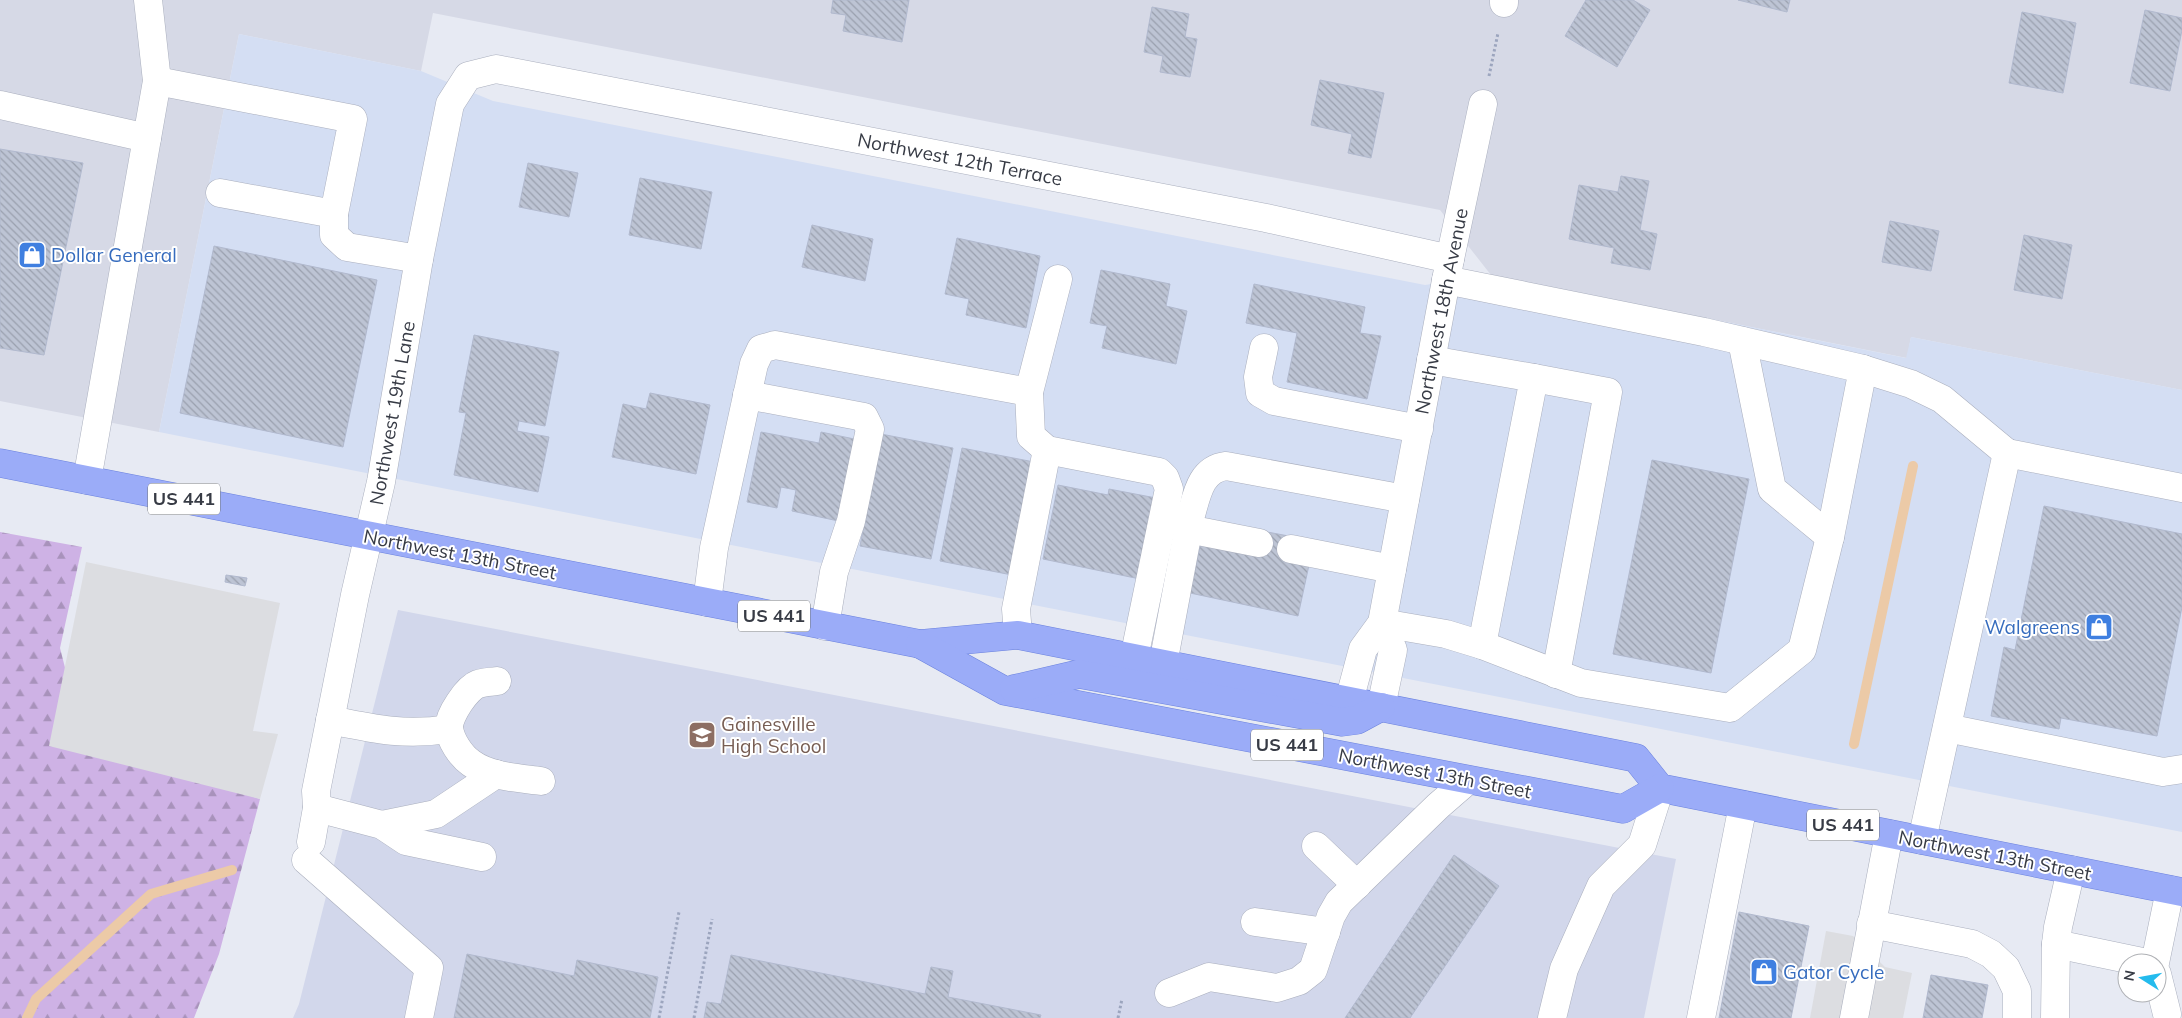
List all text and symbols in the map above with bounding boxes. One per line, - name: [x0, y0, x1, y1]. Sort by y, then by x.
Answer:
- street label: Northwest 12th Terrace: [855, 127, 1065, 191]
- street label: Northwest 18th Avenue: [1409, 206, 1473, 416]
- shop icon: Dollar General: [17, 240, 47, 270]
- place label: Dollar General: [51, 243, 177, 267]
- street label: Northwest 19th Lane: [364, 319, 420, 507]
- road number: US 441: [148, 484, 220, 514]
- street label: Northwest 13th Street: [362, 524, 559, 585]
- road number: US 441: [738, 600, 810, 632]
- shop icon: Walgreens: [2084, 612, 2114, 642]
- place label: Walgreens: [1985, 615, 2080, 639]
- place label: Gainesville High School: [721, 712, 826, 758]
- school or university icon: Gainesville High School: [687, 720, 717, 750]
- road number: US 441: [1251, 730, 1323, 760]
- street label: Northwest 13th Street: [1337, 743, 1534, 804]
- road number: US 441: [1807, 810, 1879, 840]
- street label: Northwest 13th Street: [1897, 825, 2094, 886]
- north arrow: [2117, 953, 2167, 1003]
- shop icon: Gator Cycle: [1749, 957, 1779, 987]
- place label: Gator Cycle: [1783, 960, 1884, 984]
- text: N: [2119, 969, 2139, 982]

